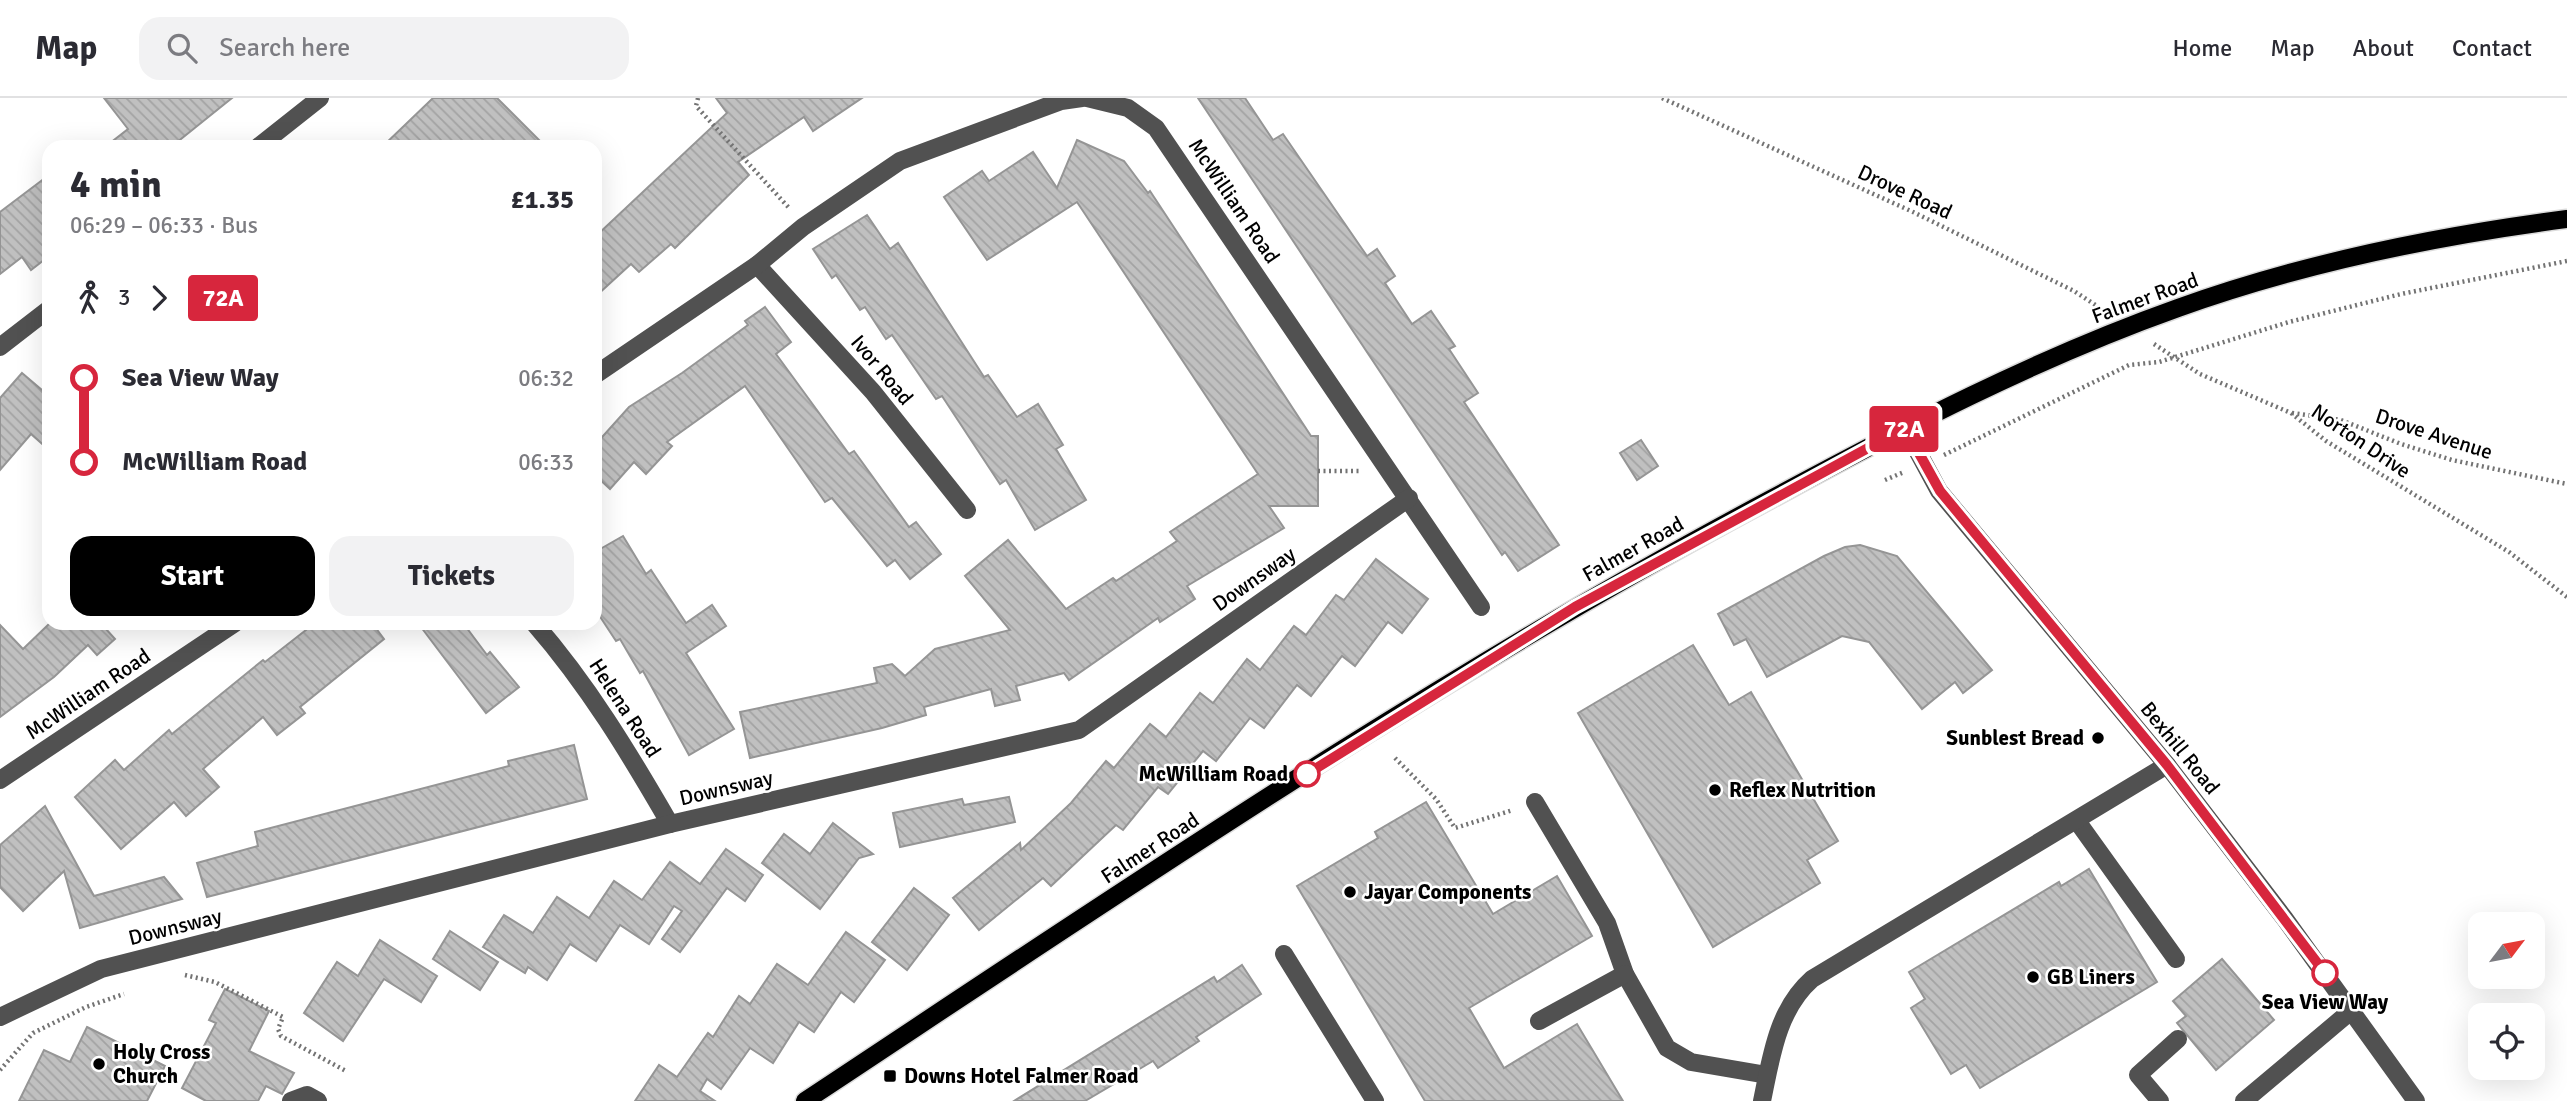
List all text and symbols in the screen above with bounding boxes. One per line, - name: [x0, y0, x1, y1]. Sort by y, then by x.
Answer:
- search box: [139, 17, 629, 80]
- text: Map: [35, 28, 97, 69]
- icon: search: [163, 29, 201, 67]
- text: Search here: [219, 32, 350, 64]
- text: Home: [2172, 33, 2232, 63]
- text: Map: [2270, 33, 2315, 63]
- text: About: [2353, 33, 2414, 63]
- text: Contact: [2452, 33, 2532, 63]
- street label: McWilliam Road: [1183, 134, 1285, 268]
- street label: Drove Road: [1854, 159, 1956, 225]
- text: 4 min: [70, 161, 162, 208]
- text: £1.35: [510, 184, 574, 216]
- text: 06:29 – 06:33 · Bus: [70, 211, 258, 240]
- street label: Falmer Road: [2088, 267, 2202, 329]
- icon: walk: [70, 279, 108, 317]
- icon: forward: [140, 279, 178, 317]
- text: 3: [118, 283, 130, 312]
- text: 72A: [202, 283, 244, 313]
- street label: Ivor Road: [845, 330, 919, 410]
- text: Sea View Way: [122, 362, 279, 394]
- text: 06:32: [518, 364, 574, 393]
- street label: Norton Drive: [2306, 398, 2416, 484]
- street label: Drove Avenue: [2372, 403, 2496, 465]
- line badge: 72A: [1864, 406, 1944, 452]
- text: 72A: [1883, 414, 1925, 444]
- text: McWilliam Road: [122, 446, 307, 478]
- text: 06:33: [518, 448, 574, 477]
- street label: Falmer Road: [1578, 511, 1688, 587]
- button: Start: [70, 536, 315, 616]
- button: Tickets: [329, 536, 574, 616]
- street label: Downsway: [1208, 541, 1301, 617]
- street label: McWilliam Road: [21, 643, 155, 745]
- street label: Helena Road: [583, 654, 667, 762]
- street label: Bexhill Road: [2135, 696, 2225, 800]
- place label: Sunblest Bread: [1946, 725, 2084, 751]
- marker: Sunblest Bread: [2090, 730, 2106, 746]
- place label: McWilliam Road: [1138, 761, 1288, 787]
- marker: McWilliam Road: [1294, 761, 1320, 787]
- street label: Downsway: [677, 765, 776, 811]
- place label: Reflex Nutrition: [1729, 777, 1876, 803]
- marker: Reflex Nutrition: [1707, 782, 1723, 798]
- street label: Falmer Road: [1096, 807, 1204, 889]
- place label: Jayar Components: [1364, 879, 1531, 905]
- marker: Jayar Components: [1342, 884, 1358, 900]
- street label: Downsway: [126, 903, 225, 951]
- north arrow: [2468, 912, 2544, 989]
- map controls: [2468, 912, 2545, 1080]
- marker: Sea View Way: [2312, 960, 2338, 986]
- place label: GB Liners: [2047, 964, 2135, 990]
- marker: GB Liners: [2025, 969, 2041, 985]
- place label: Sea View Way: [2262, 989, 2389, 1015]
- button: locate: [2468, 1003, 2545, 1080]
- place label: Holy Cross Church: [113, 1039, 210, 1089]
- marker: Holy Cross Church: [91, 1056, 107, 1072]
- place label: Downs Hotel Falmer Road: [904, 1063, 1139, 1089]
- marker: Downs Hotel Falmer Road: [882, 1068, 898, 1084]

